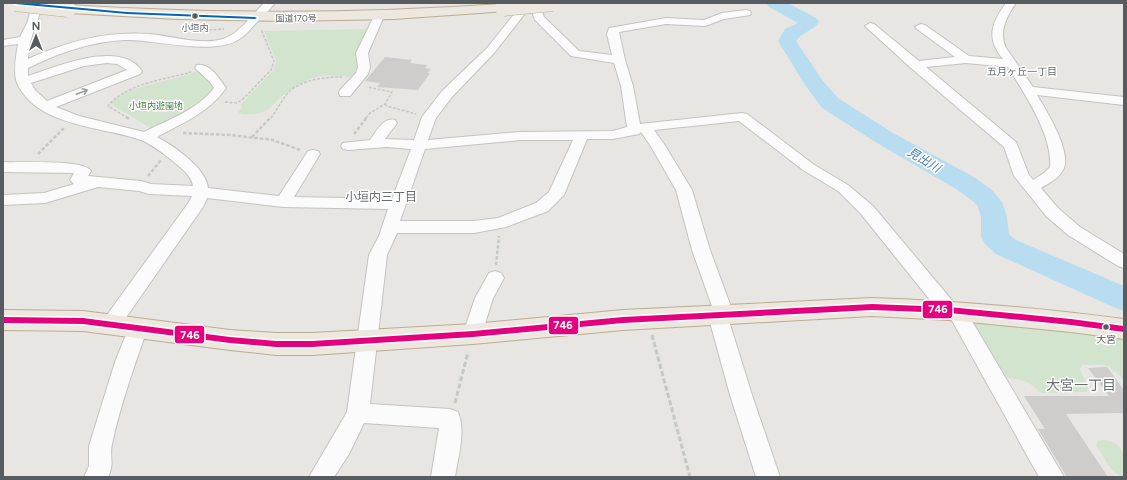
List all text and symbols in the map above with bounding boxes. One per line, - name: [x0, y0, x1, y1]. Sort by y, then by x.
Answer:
- marker: 小垣内: [190, 11, 200, 21]
- street label: 国道170号: [275, 12, 317, 24]
- north arrow: [16, 16, 56, 56]
- text: N: [32, 20, 40, 33]
- place label: 小垣内: [181, 22, 209, 33]
- district label: 五月ヶ丘一丁目: [987, 65, 1057, 78]
- one-way arrow: [76, 87, 88, 95]
- park label: 小垣内遊園地: [129, 100, 183, 111]
- water label: 見出川: [905, 145, 945, 176]
- district label: 小垣内三丁目: [345, 190, 417, 204]
- line badge: 746: [922, 300, 953, 319]
- text: 746: [928, 303, 948, 316]
- line badge: 746: [548, 316, 579, 335]
- text: 746: [553, 319, 573, 332]
- marker: 大宮: [1101, 322, 1111, 332]
- line badge: 746: [174, 325, 205, 344]
- text: 746: [180, 329, 200, 342]
- place label: 大宮: [1096, 333, 1116, 346]
- district label: 大宮一丁目: [1046, 377, 1116, 394]

